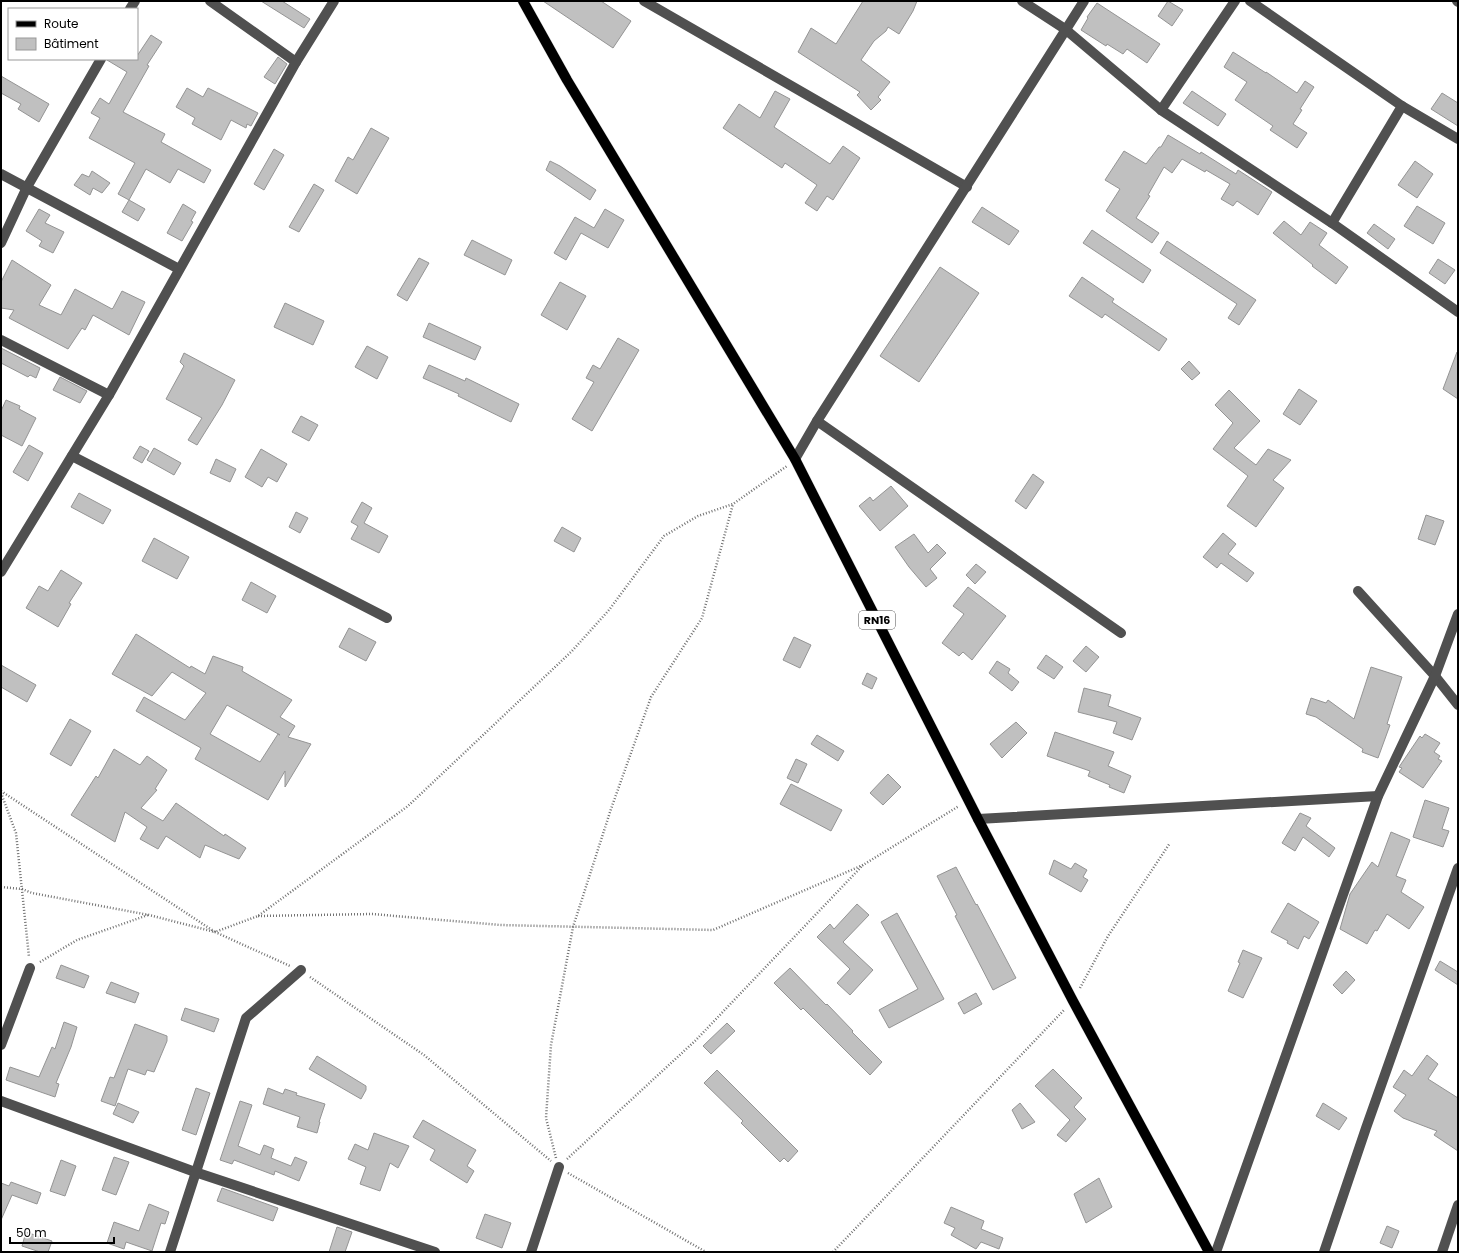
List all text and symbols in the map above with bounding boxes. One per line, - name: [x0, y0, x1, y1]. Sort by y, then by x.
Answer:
- legend: [8, 8, 138, 60]
- text: Route: [44, 15, 78, 32]
- text: Bâtiment: [44, 35, 99, 52]
- road number: RN16: [859, 611, 895, 629]
- scale bar: [10, 1219, 114, 1245]
- text: 50 m: [16, 1224, 47, 1241]

